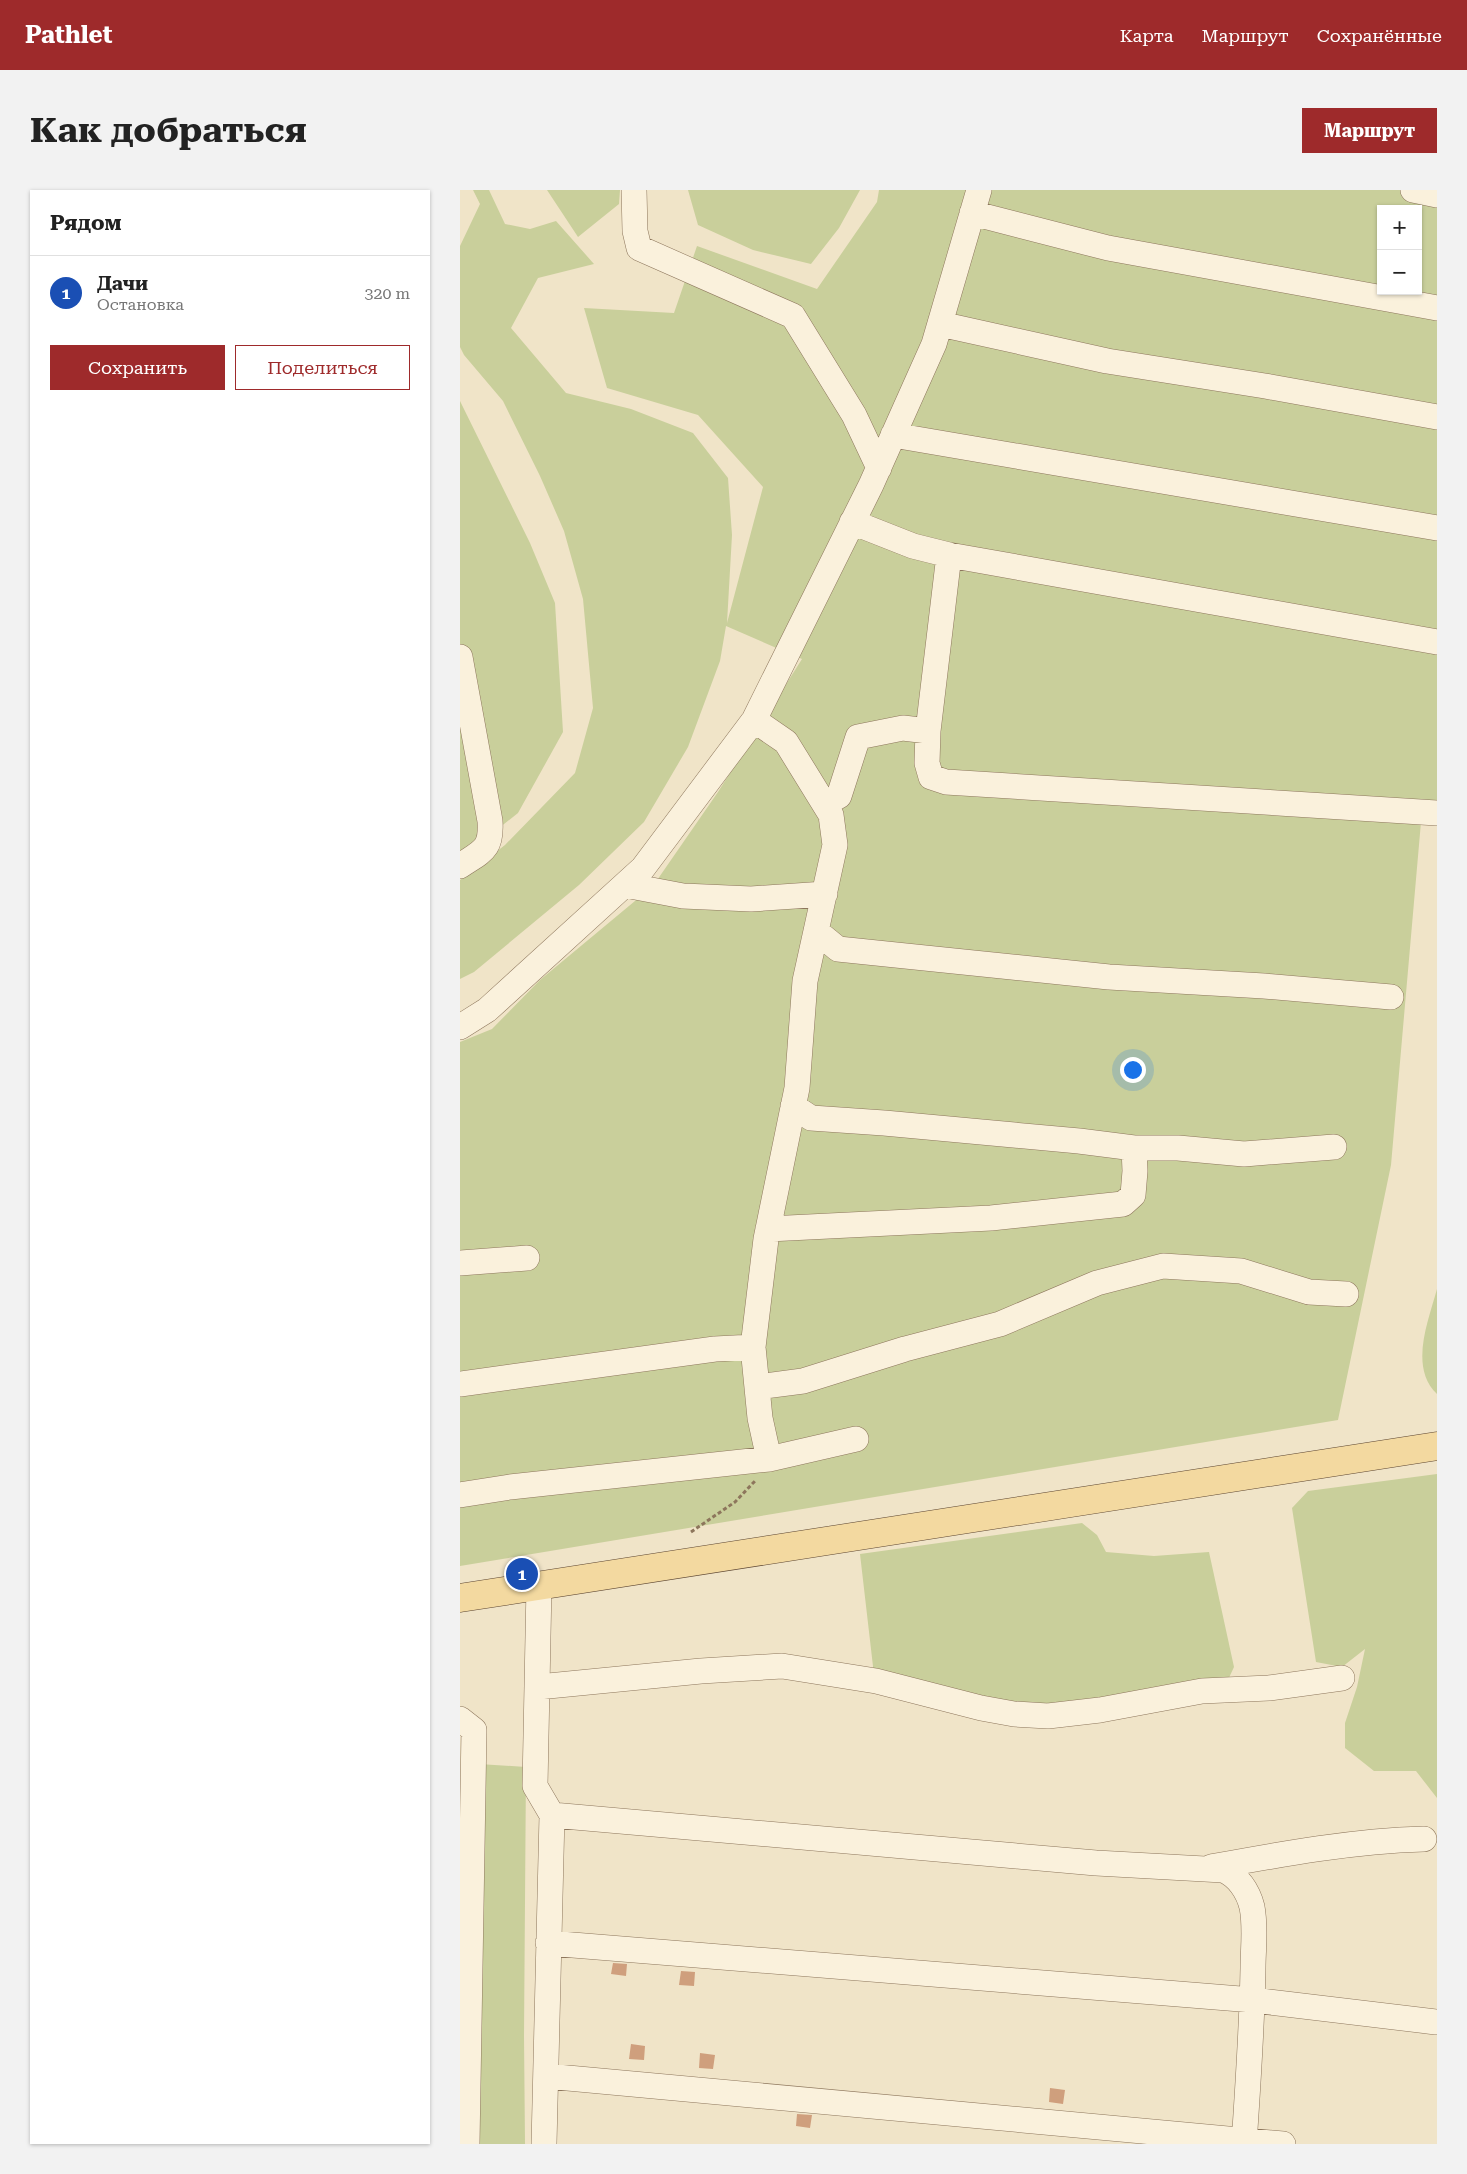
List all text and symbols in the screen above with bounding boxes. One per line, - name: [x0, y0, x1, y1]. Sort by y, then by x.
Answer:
- text: Pathlet: [25, 21, 112, 49]
- text: Карта: [1120, 25, 1174, 46]
- text: Маршрут: [1202, 25, 1289, 46]
- text: Сохранённые: [1317, 25, 1442, 46]
- button: Маршрут: [1302, 108, 1437, 153]
- text: Как добраться: [30, 110, 307, 151]
- map controls: [1377, 205, 1422, 295]
- button: +: [1377, 205, 1422, 250]
- text: Рядом: [50, 211, 122, 235]
- button: −: [1377, 250, 1422, 295]
- text: Дачи: [97, 272, 148, 295]
- text: 1: [62, 284, 70, 303]
- text: 320 m: [364, 284, 410, 303]
- text: Остановка: [97, 295, 184, 314]
- button: Сохранить: [50, 345, 225, 390]
- button: Поделиться: [235, 345, 410, 390]
- your location: [1120, 1057, 1146, 1083]
- pin: 1: [506, 1555, 538, 1593]

